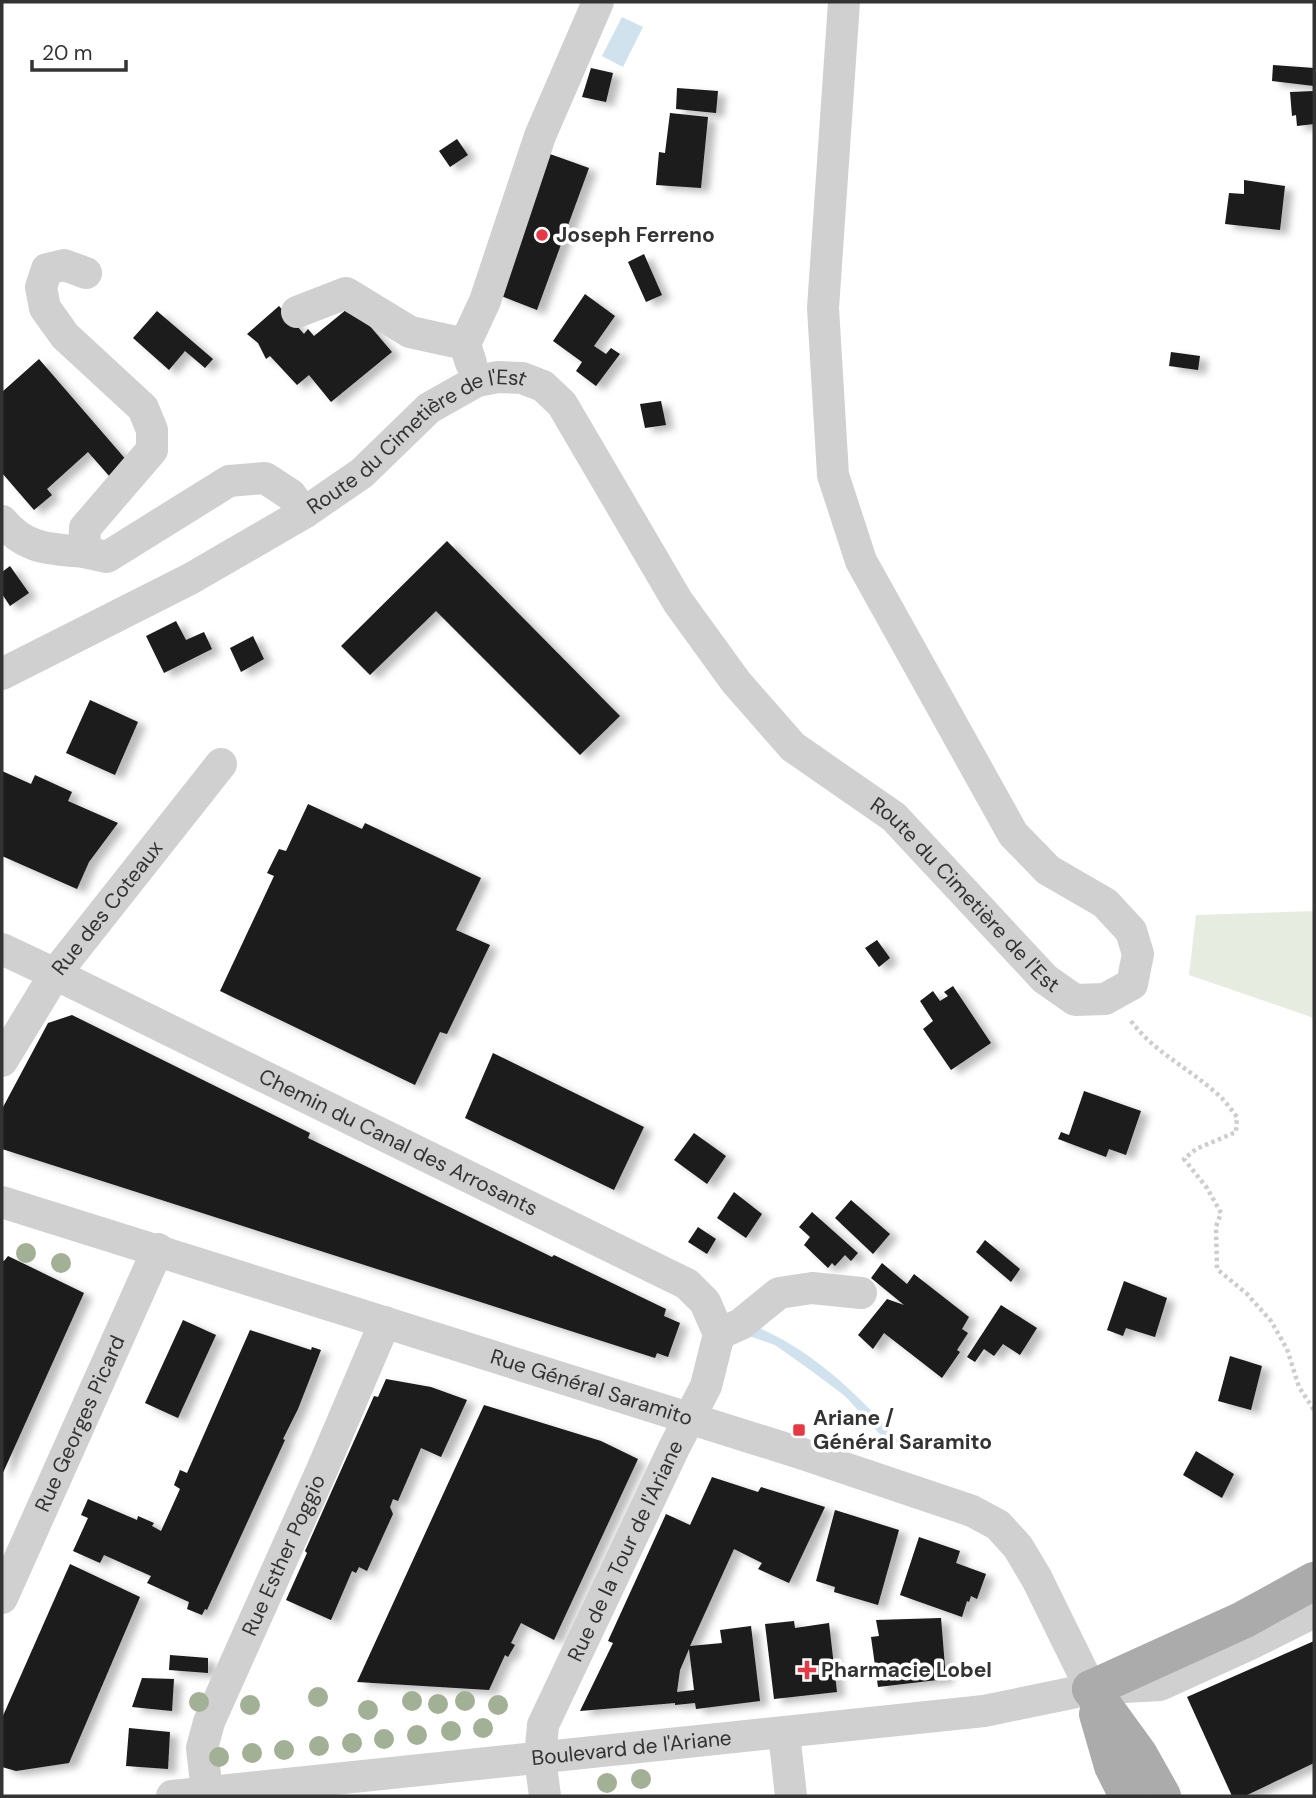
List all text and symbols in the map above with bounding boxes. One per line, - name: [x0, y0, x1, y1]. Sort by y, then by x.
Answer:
- scale bar: [32, 28, 126, 72]
- text: 20 m: [42, 39, 93, 67]
- place label: Joseph Ferreno: [556, 221, 715, 249]
- marker: Joseph Ferreno: [534, 227, 550, 243]
- street label: Route du Cimetière de l'Est: [301, 363, 531, 521]
- street label: Route du Cimetière de l'Est: [865, 791, 1065, 999]
- street label: Rue des Coteaux: [45, 835, 169, 981]
- street label: Chemin du Canal des Arrosants: [254, 1062, 542, 1223]
- street label: Rue Georges Picard: [28, 1331, 132, 1516]
- street label: Rue Général Saramito: [487, 1343, 696, 1432]
- place label: Ariane / Général Saramito: [813, 1404, 992, 1456]
- marker: Ariane / Général Saramito: [791, 1422, 807, 1438]
- street label: Rue de la Tour de l'Ariane: [561, 1435, 690, 1666]
- street label: Rue Esther Poggio: [235, 1470, 332, 1640]
- place label: Pharmacie Lobel: [821, 1656, 992, 1684]
- marker: Pharmacie Lobel: [799, 1662, 815, 1678]
- street label: Boulevard de l'Ariane: [530, 1723, 733, 1772]

